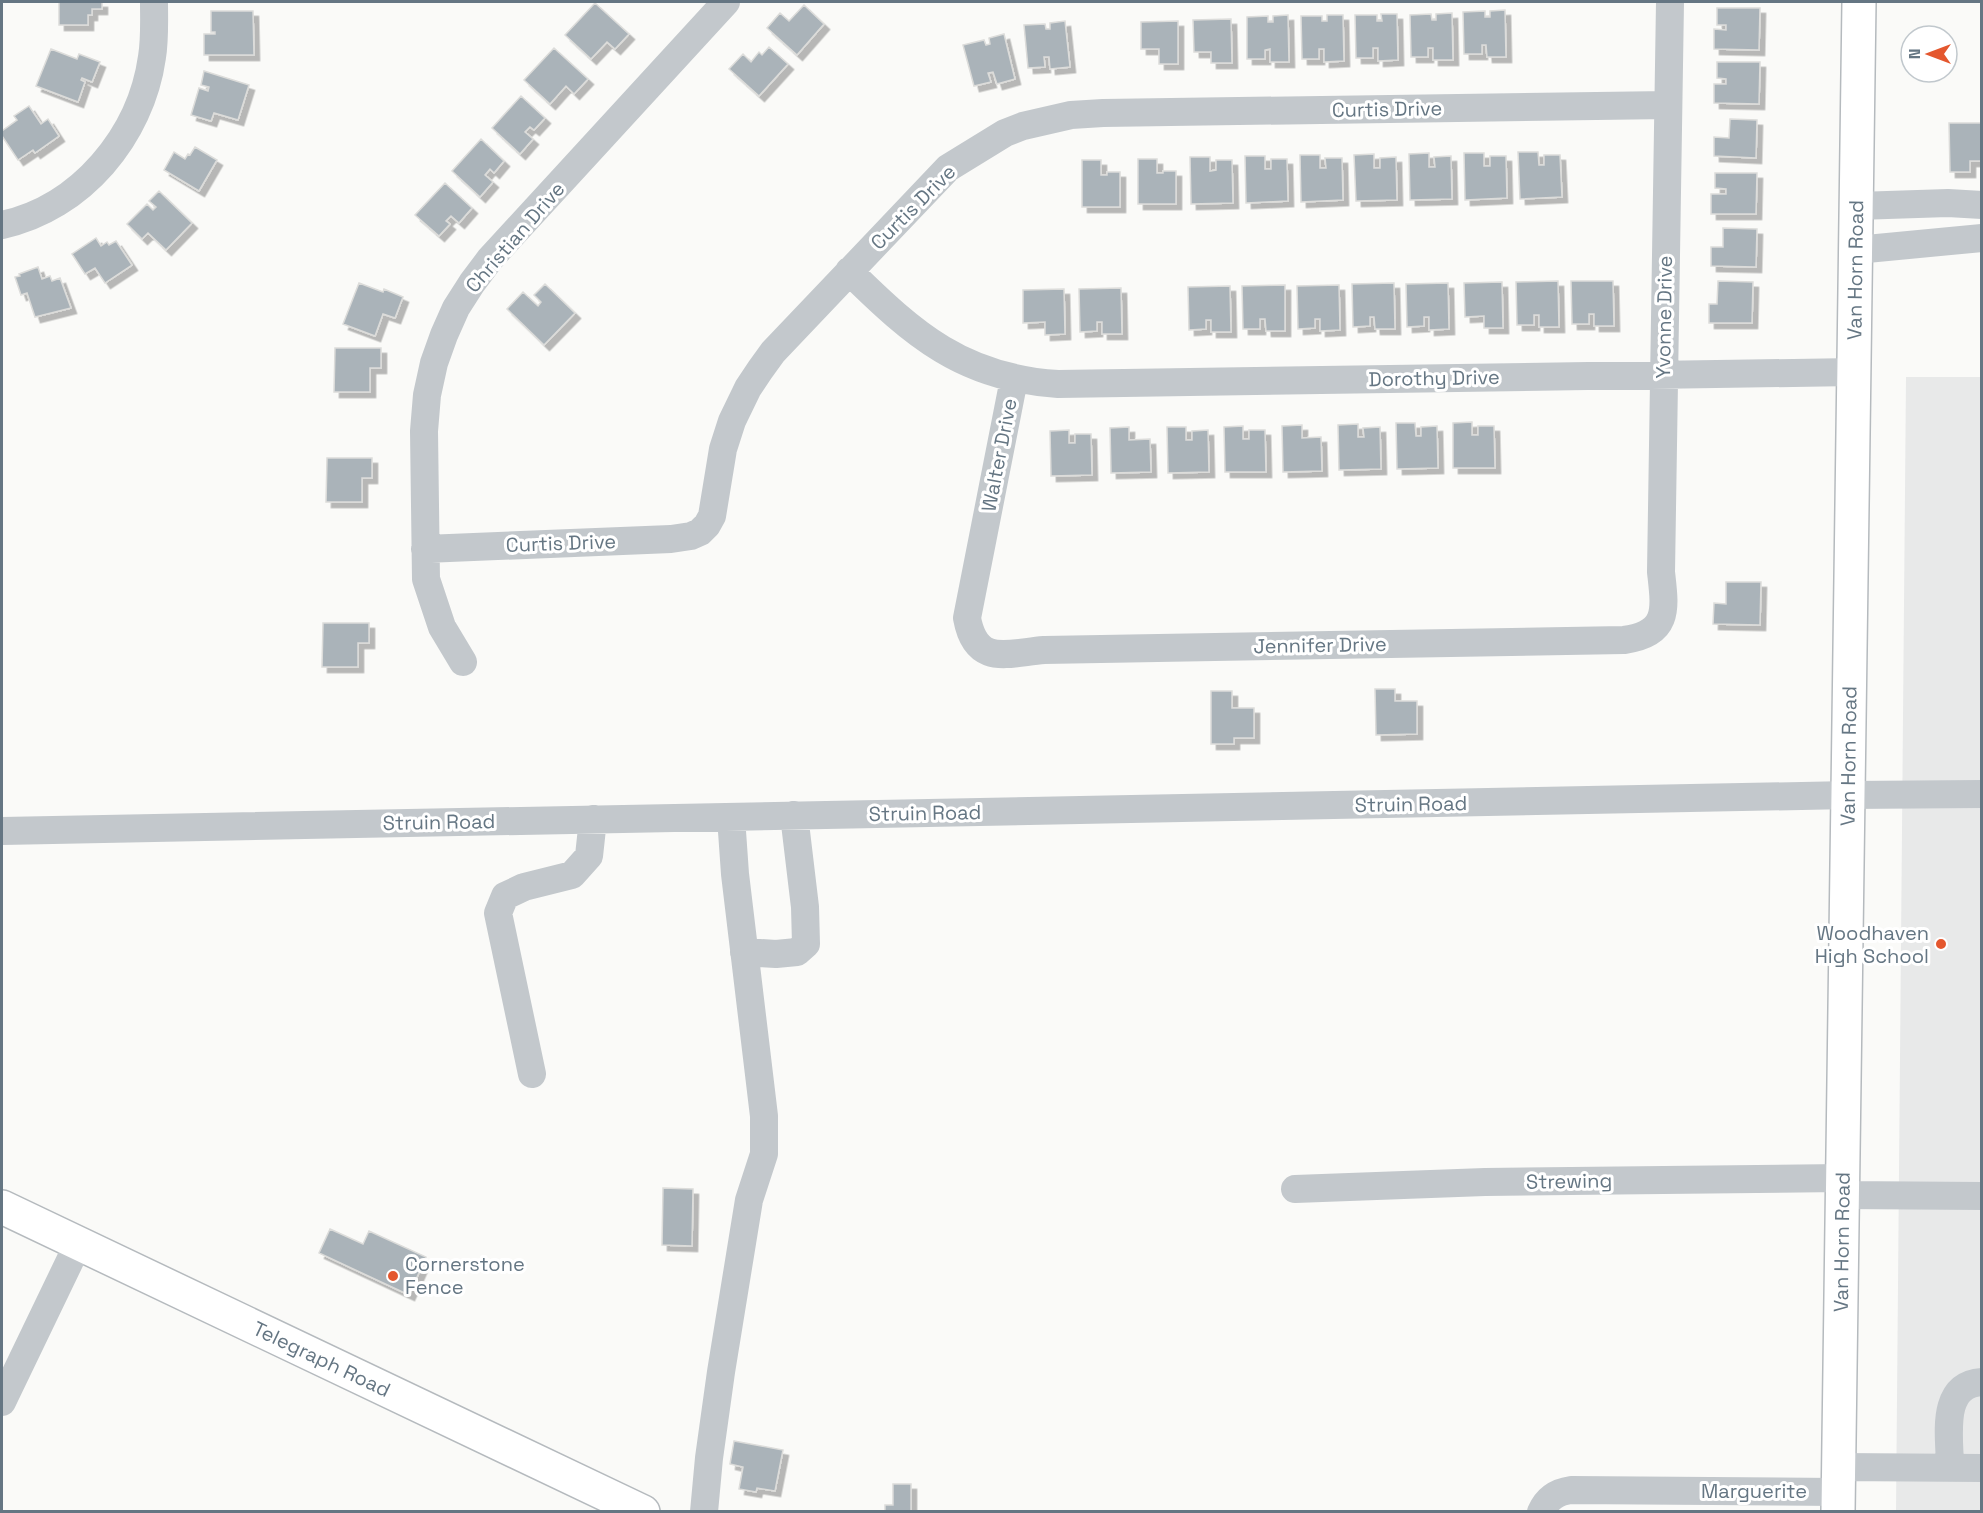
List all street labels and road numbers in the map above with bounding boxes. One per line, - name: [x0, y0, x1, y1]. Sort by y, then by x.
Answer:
- street label: Curtis Drive: [1332, 95, 1442, 123]
- street label: Curtis Drive: [865, 159, 961, 255]
- street label: Christian Drive: [460, 176, 570, 298]
- street label: Van Horn Road: [1841, 200, 1869, 340]
- street label: Yvonne Drive: [1650, 255, 1678, 379]
- street label: Dorothy Drive: [1368, 364, 1500, 392]
- street label: Walter Drive: [975, 396, 1023, 514]
- street label: Curtis Drive: [505, 528, 617, 558]
- street label: Jennifer Drive: [1253, 631, 1387, 659]
- street label: Van Horn Road: [1835, 686, 1862, 826]
- street label: Struin Road: [1354, 790, 1468, 818]
- street label: Struin Road: [868, 799, 982, 827]
- street label: Struin Road: [382, 808, 496, 836]
- street label: Strewing: [1526, 1167, 1612, 1195]
- street label: Van Horn Road: [1828, 1172, 1856, 1312]
- street label: Telegraph Road: [249, 1315, 395, 1403]
- street label: Marguerite: [1701, 1478, 1807, 1504]

